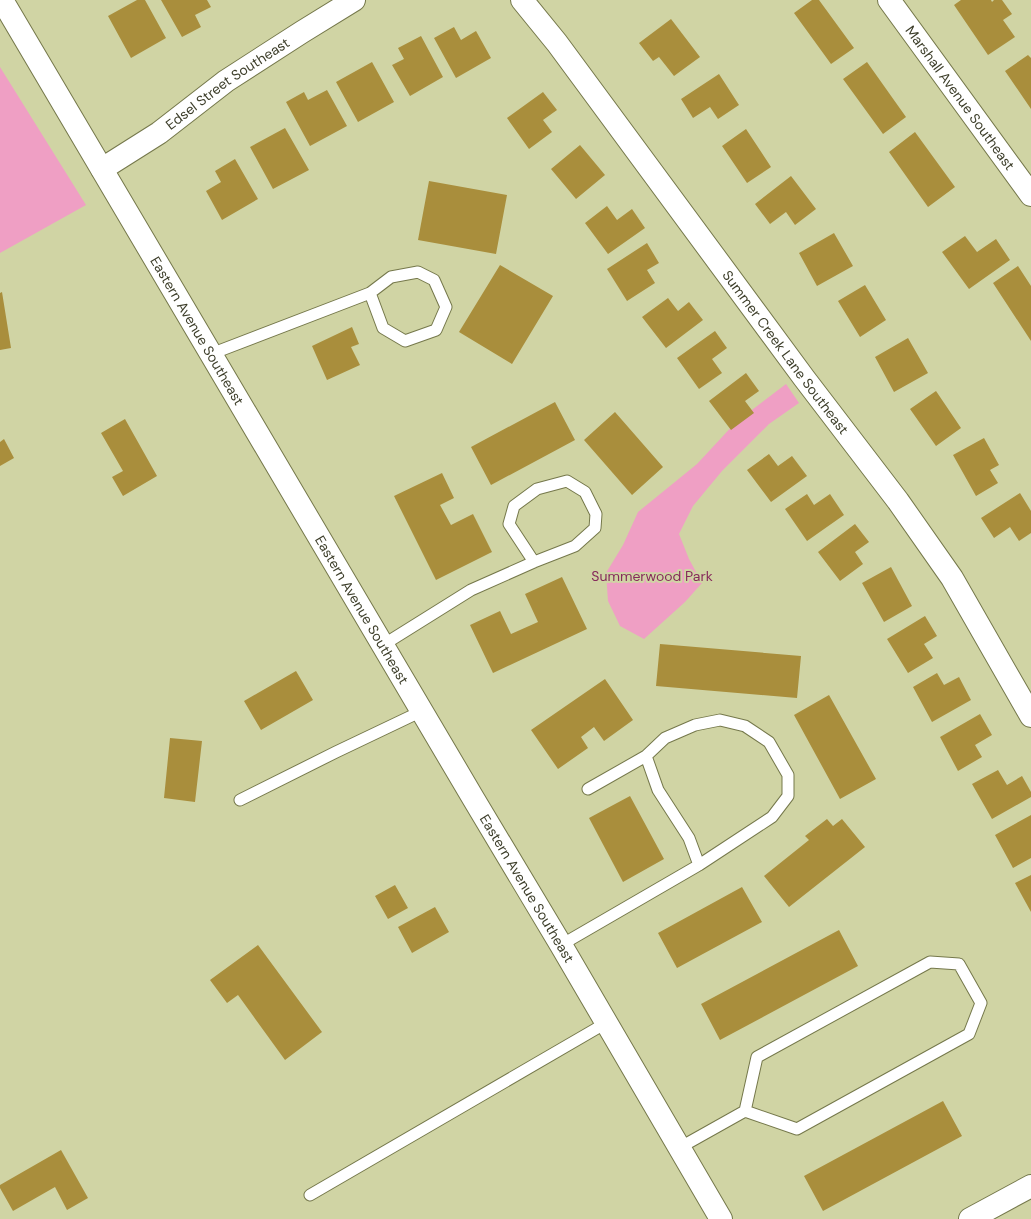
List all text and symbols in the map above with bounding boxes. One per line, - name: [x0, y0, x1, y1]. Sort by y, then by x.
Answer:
- street label: Marshall Avenue Southeast: [902, 22, 1019, 174]
- street label: Edsel Street Southeast: [162, 34, 293, 134]
- street label: Eastern Avenue Southeast: [146, 253, 248, 408]
- street label: Summer Creek Lane Southeast: [719, 267, 853, 438]
- street label: Eastern Avenue Southeast: [311, 532, 413, 687]
- park label: Summerwood Park: [591, 567, 713, 585]
- street label: Eastern Avenue Southeast: [476, 811, 578, 966]

